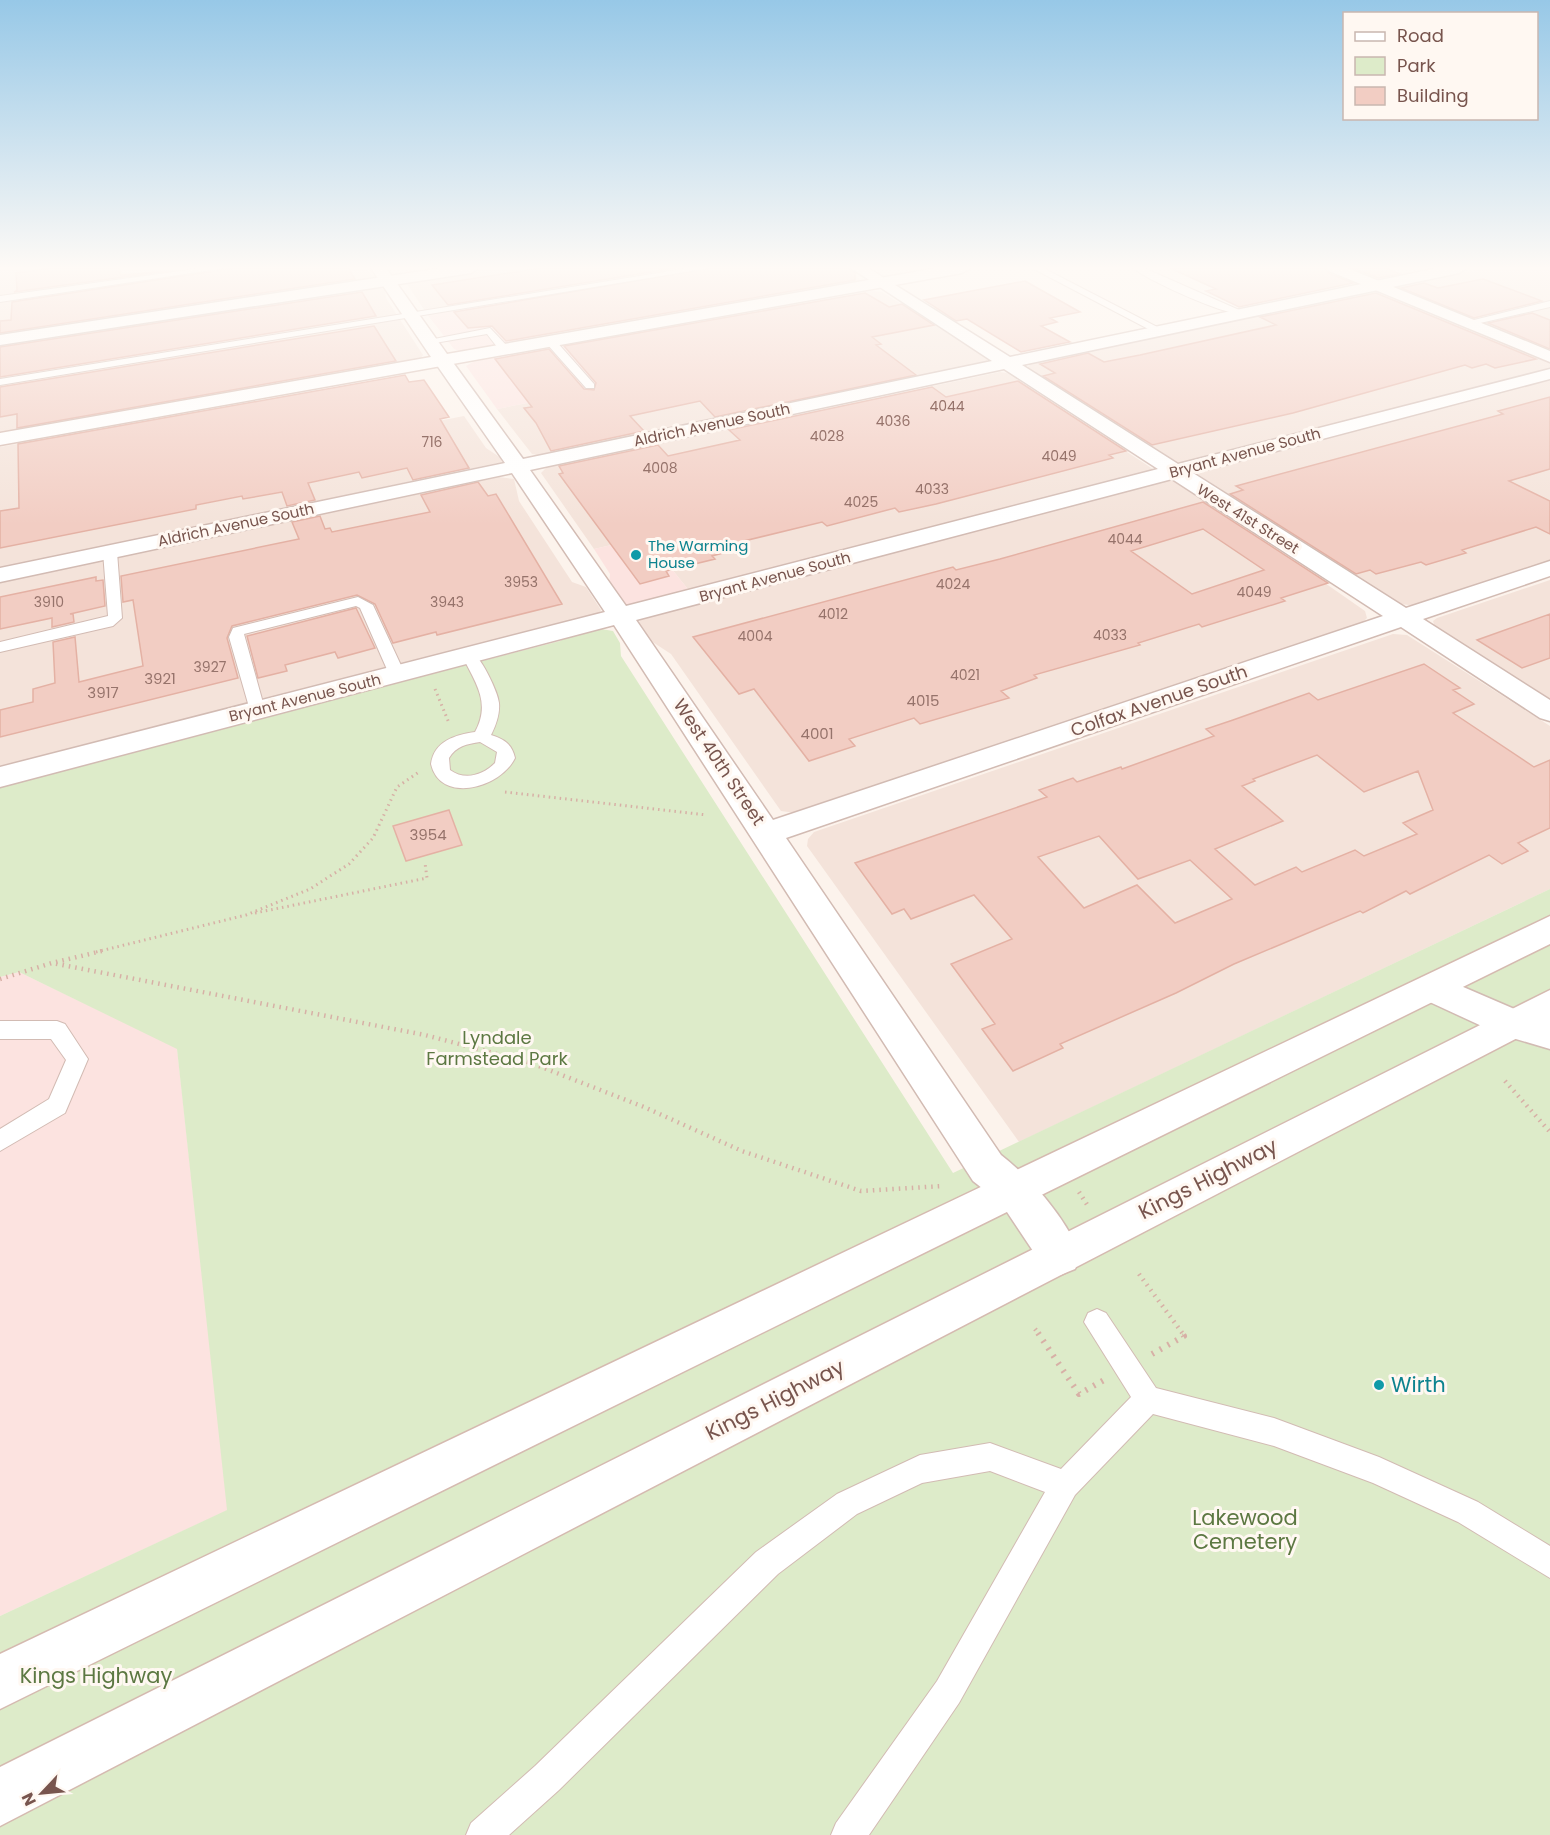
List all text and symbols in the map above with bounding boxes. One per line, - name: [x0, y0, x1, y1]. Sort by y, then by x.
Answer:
- legend: [1343, 12, 1538, 120]
- text: Road: [1397, 23, 1444, 48]
- text: Park: [1397, 53, 1436, 78]
- text: Building: [1397, 83, 1469, 108]
- house number: 4044: [929, 396, 965, 416]
- street label: Aldrich Avenue South: [632, 398, 792, 451]
- house number: 4036: [876, 411, 910, 431]
- street label: Bryant Avenue South: [1167, 422, 1323, 483]
- house number: 4028: [810, 426, 844, 446]
- house number: 716: [421, 432, 443, 452]
- house number: 4049: [1041, 446, 1077, 466]
- house number: 4008: [642, 458, 678, 478]
- house number: 4033: [915, 479, 949, 499]
- street label: West 41st Street: [1193, 479, 1303, 558]
- house number: 4025: [844, 492, 878, 512]
- street label: Aldrich Avenue South: [156, 498, 316, 551]
- house number: 4044: [1107, 529, 1143, 549]
- place label: The Warming House: [648, 535, 748, 573]
- street label: Bryant Avenue South: [697, 546, 853, 607]
- marker: The Warming House: [629, 548, 643, 562]
- house number: 3953: [504, 572, 538, 592]
- house number: 4024: [936, 574, 970, 594]
- house number: 4049: [1236, 582, 1272, 602]
- house number: 3910: [34, 592, 64, 612]
- house number: 3943: [430, 592, 464, 612]
- house number: 4012: [818, 604, 848, 624]
- house number: 4033: [1093, 625, 1127, 645]
- house number: 4004: [737, 626, 773, 646]
- house number: 3927: [194, 657, 227, 677]
- street label: Colfax Avenue South: [1067, 659, 1251, 743]
- house number: 4021: [950, 665, 980, 685]
- house number: 3921: [144, 668, 176, 689]
- street label: Bryant Avenue South: [227, 668, 383, 727]
- house number: 3917: [87, 682, 119, 703]
- house number: 4015: [906, 690, 940, 711]
- street label: West 40th Street: [668, 694, 771, 830]
- house number: 4001: [800, 723, 834, 744]
- house number: 3954: [409, 824, 447, 845]
- park label: Lyndale Farmstead Park: [426, 1025, 568, 1071]
- street label: Kings Highway: [1133, 1131, 1282, 1226]
- street label: Kings Highway: [700, 1352, 849, 1447]
- place label: Wirth: [1391, 1370, 1446, 1399]
- marker: Wirth: [1372, 1378, 1386, 1392]
- park label: Lakewood Cemetery: [1192, 1503, 1298, 1556]
- park label: Kings Highway: [20, 1661, 172, 1690]
- north arrow: [12, 1763, 72, 1823]
- text: N: [16, 1789, 42, 1810]

